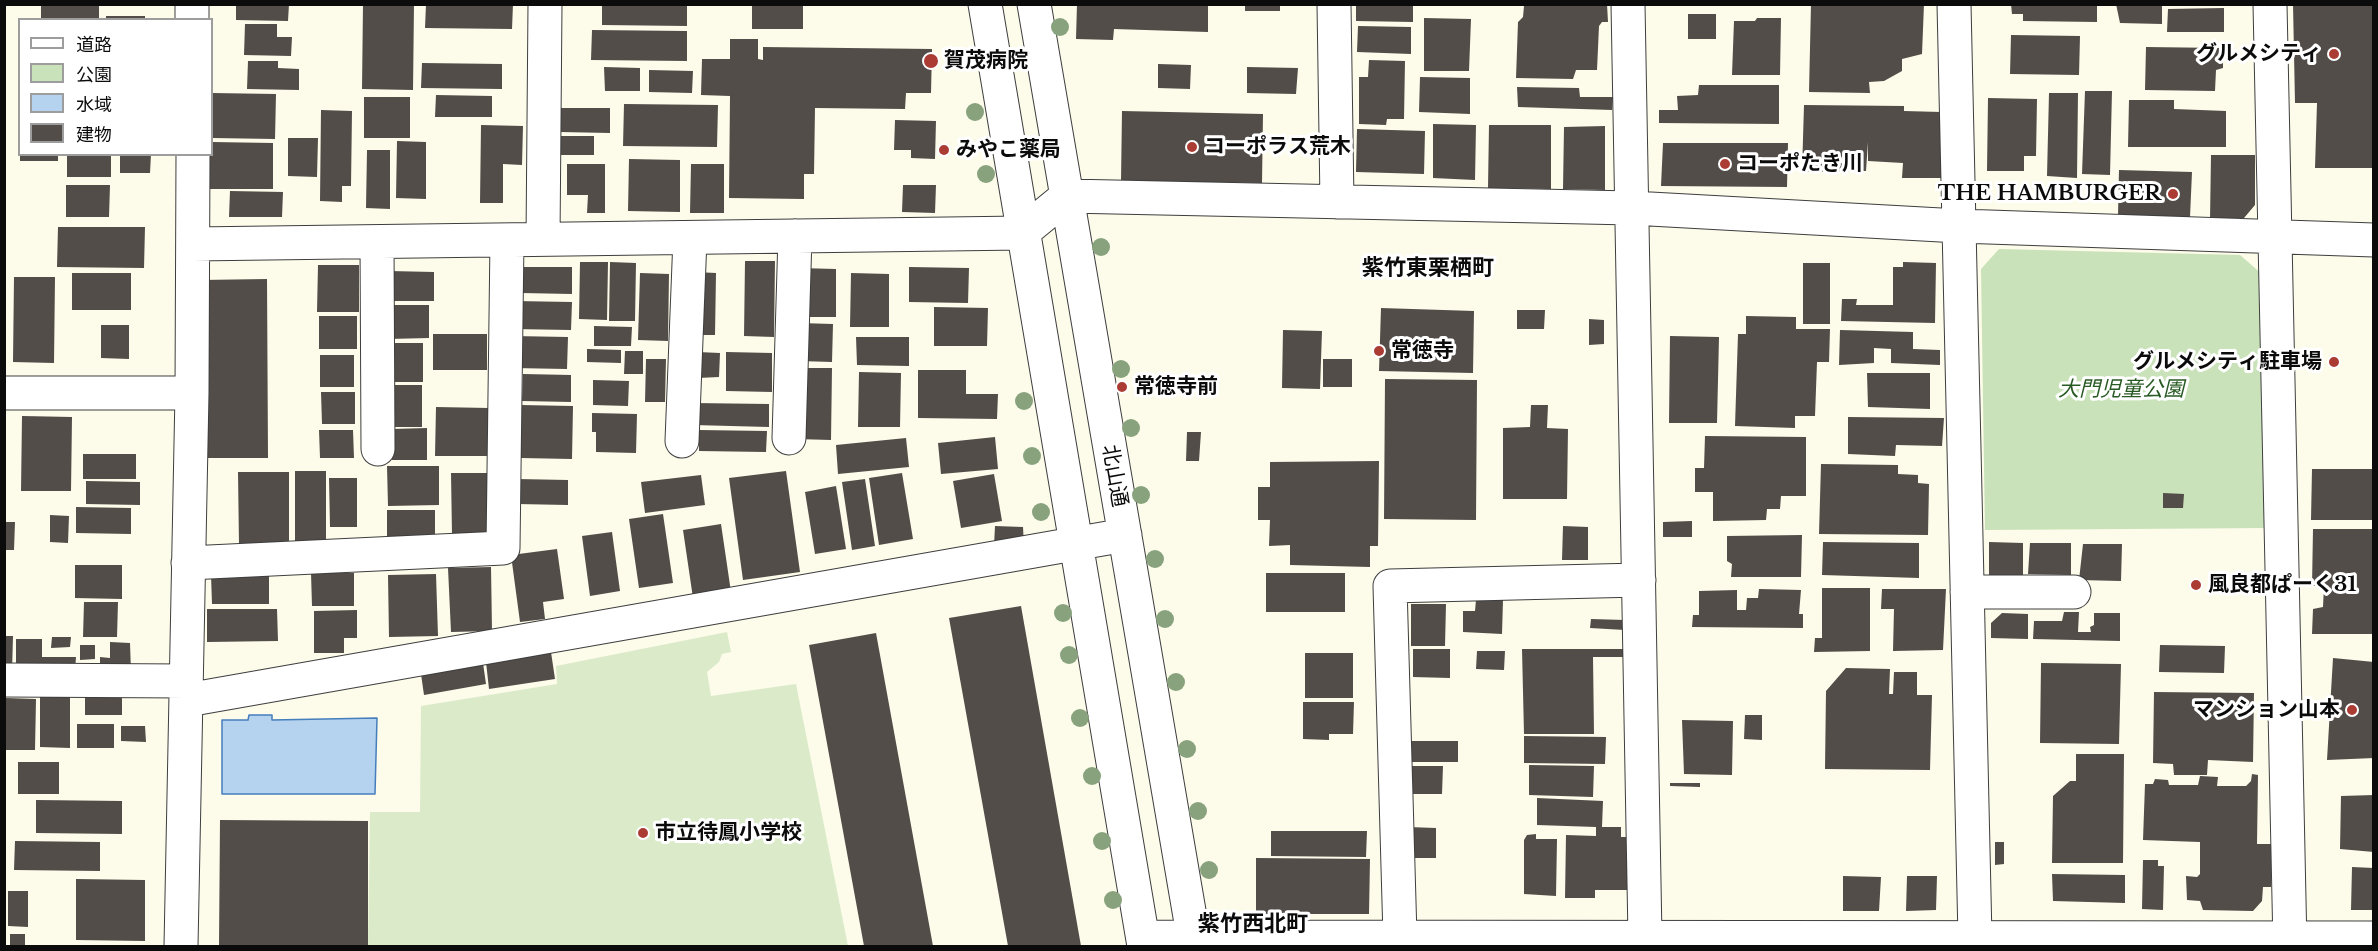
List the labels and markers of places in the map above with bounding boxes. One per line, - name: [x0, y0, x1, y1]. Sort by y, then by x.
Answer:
- place label: グルメシティ: [2196, 41, 2322, 67]
- marker: グルメシティ: [2327, 47, 2341, 61]
- place label: 賀茂病院: [944, 48, 1028, 74]
- marker: 賀茂病院: [922, 52, 940, 70]
- place label: コーポラス荒木: [1204, 134, 1351, 160]
- place label: みやこ薬局: [956, 137, 1061, 163]
- marker: コーポラス荒木: [1185, 140, 1199, 154]
- marker: みやこ薬局: [937, 143, 951, 157]
- place label: コーポたき川: [1737, 151, 1863, 177]
- marker: コーポたき川: [1718, 157, 1732, 171]
- place label: THE HAMBURGER: [1938, 181, 2161, 207]
- marker: THE HAMBURGER: [2166, 187, 2180, 201]
- place label: 常徳寺: [1391, 338, 1454, 364]
- marker: 常徳寺: [1372, 344, 1386, 358]
- place label: グルメシティ駐車場: [2133, 349, 2322, 375]
- marker: グルメシティ駐車場: [2327, 355, 2341, 369]
- place label: 常徳寺前: [1134, 374, 1218, 400]
- marker: 常徳寺前: [1115, 380, 1129, 394]
- place label: 風良都ぱーく31: [2208, 572, 2357, 598]
- marker: 風良都ぱーく31: [2189, 578, 2203, 592]
- place label: マンション山本: [2193, 697, 2340, 723]
- marker: マンション山本: [2345, 703, 2359, 717]
- place label: 市立待鳳小学校: [655, 820, 802, 846]
- marker: 市立待鳳小学校: [636, 826, 650, 840]

